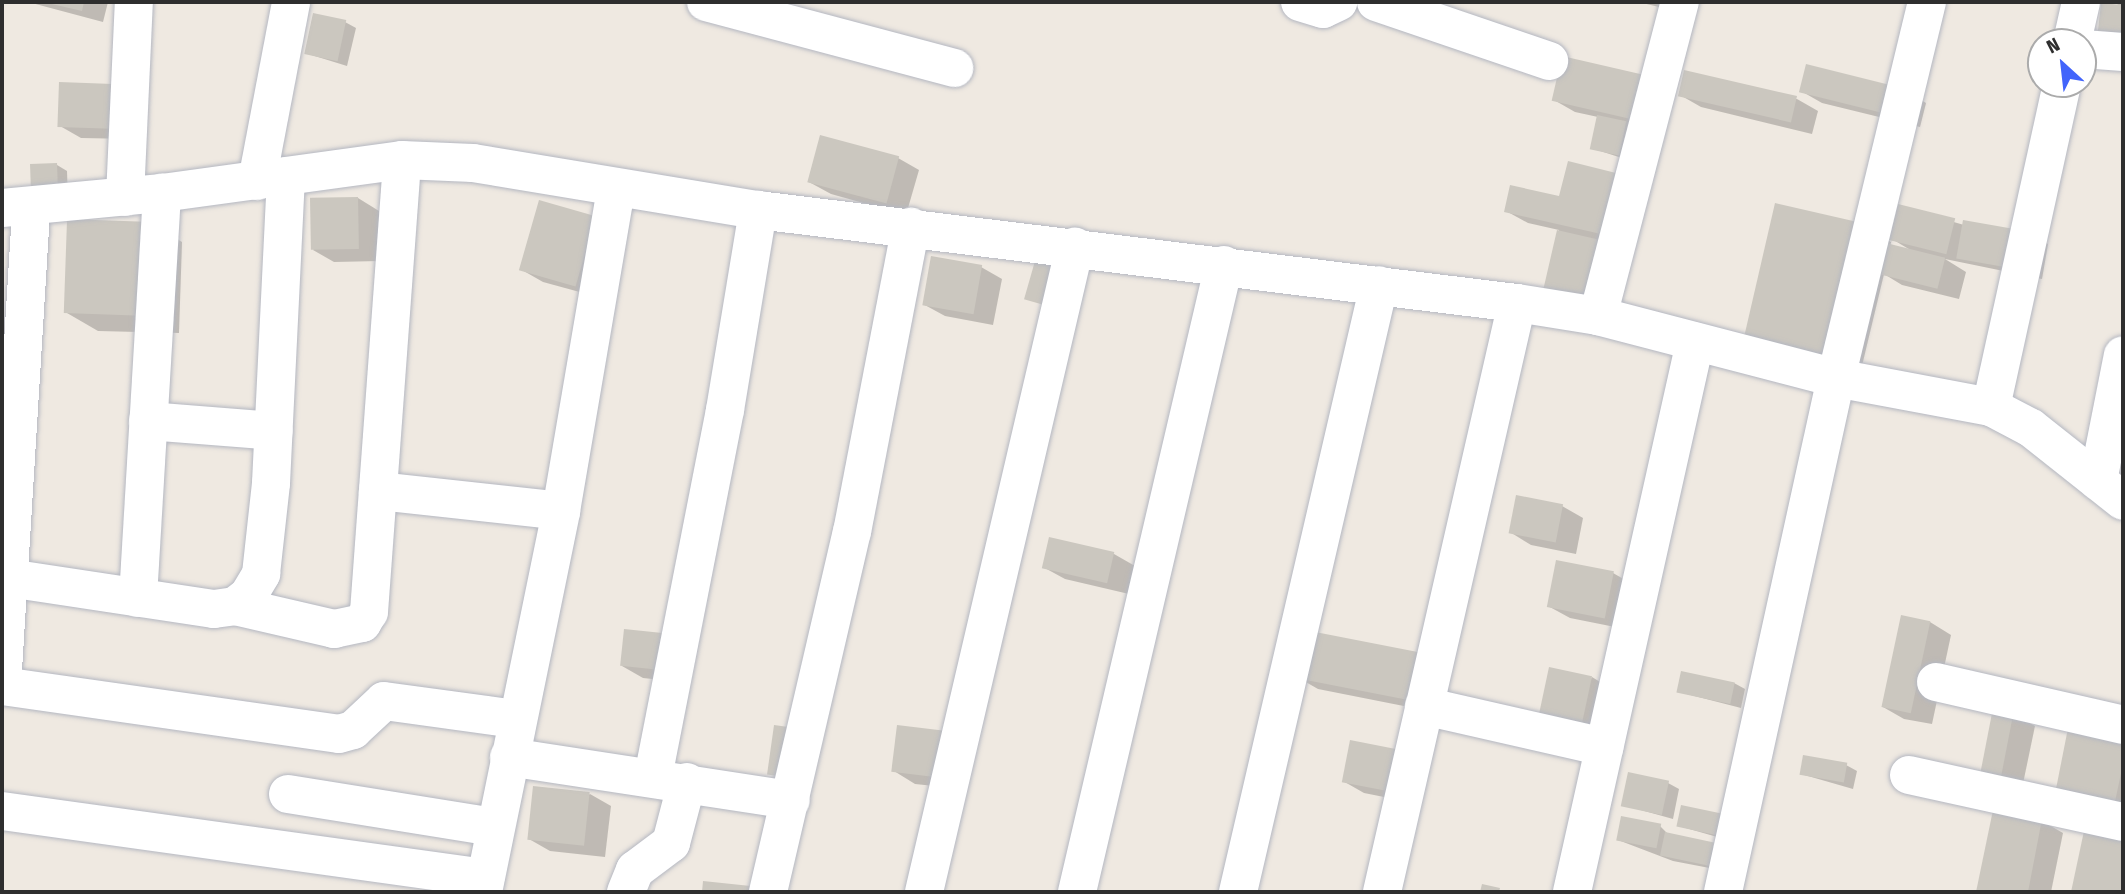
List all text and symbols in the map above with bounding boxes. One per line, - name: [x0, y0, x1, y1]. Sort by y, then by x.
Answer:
- north arrow: [2027, 28, 2097, 98]
- text: N: [2043, 33, 2063, 58]

